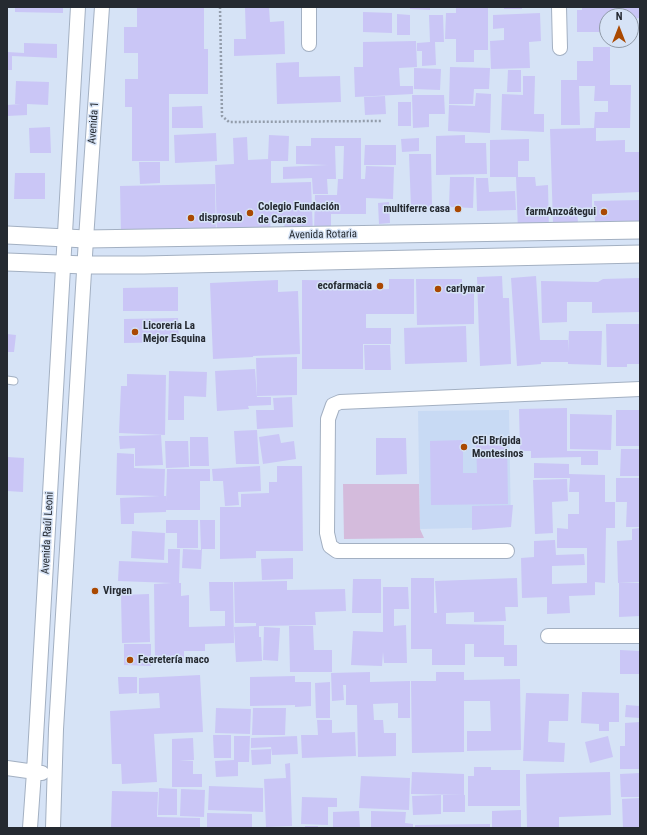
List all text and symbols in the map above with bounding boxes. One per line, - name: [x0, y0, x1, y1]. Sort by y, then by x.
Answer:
- north arrow: [599, 8, 639, 48]
- text: N: [616, 10, 622, 23]
- street label: Avenida 1: [86, 101, 102, 145]
- place label: Colegio Fundación de Caracas: [258, 200, 339, 226]
- place label: multiferre casa: [383, 202, 450, 216]
- marker: multiferre casa: [453, 204, 463, 214]
- place label: farmAnzoátegui: [526, 205, 596, 219]
- marker: farmAnzoátegui: [599, 207, 609, 217]
- marker: Colegio Fundación de Caracas: [245, 208, 255, 218]
- place label: disprosub: [199, 211, 242, 225]
- marker: disprosub: [186, 213, 196, 223]
- street label: Avenida Rotaria: [289, 228, 357, 242]
- place label: ecofarmacia: [317, 279, 372, 293]
- marker: ecofarmacia: [375, 281, 385, 291]
- place label: carlymar: [446, 282, 485, 296]
- marker: carlymar: [433, 284, 443, 294]
- place label: Licoreria La Mejor Esquina: [143, 319, 206, 345]
- marker: Licoreria La Mejor Esquina: [130, 327, 140, 337]
- place label: CEI Brígida Montesinos: [472, 434, 524, 460]
- marker: CEI Brígida Montesinos: [459, 442, 469, 452]
- street label: Avenida Raúl Leoni: [39, 492, 57, 574]
- place label: Virgen: [103, 584, 132, 598]
- marker: Virgen: [90, 586, 100, 596]
- place label: Feeretería maco: [138, 653, 209, 667]
- marker: Feeretería maco: [125, 655, 135, 665]

